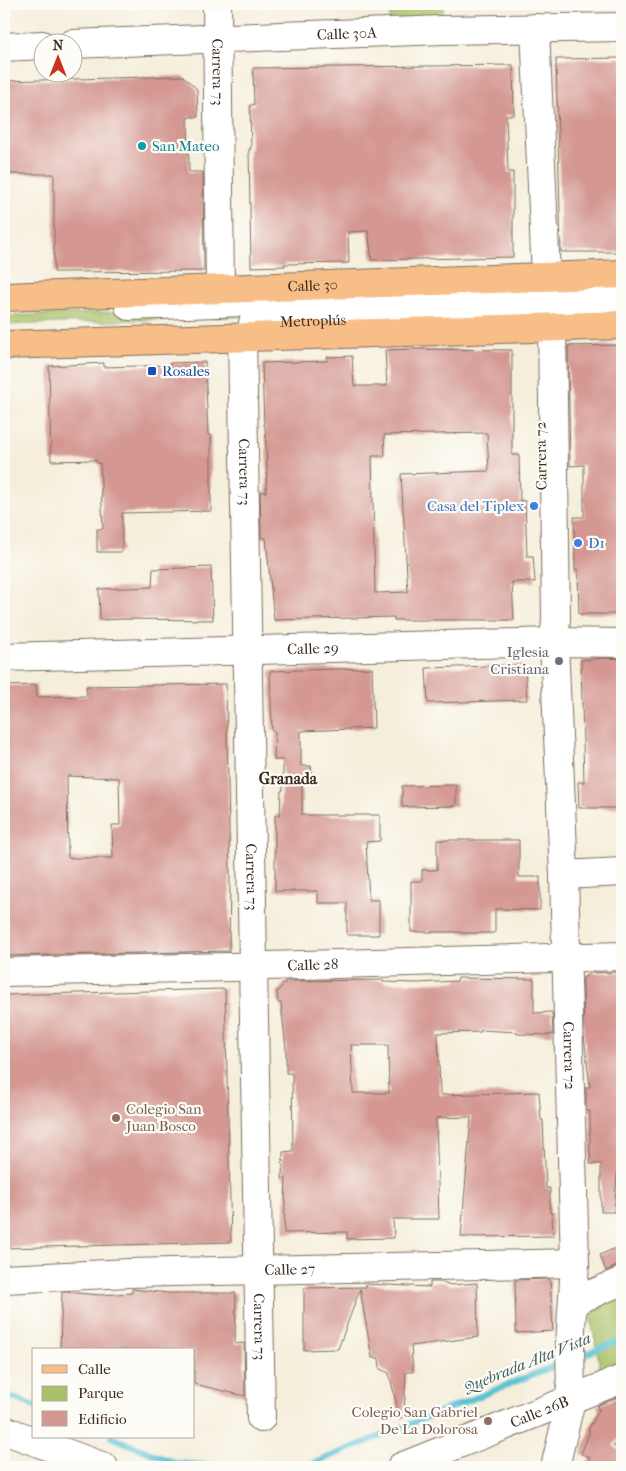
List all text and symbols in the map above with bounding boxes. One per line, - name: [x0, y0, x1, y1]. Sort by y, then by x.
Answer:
- street label: Calle 30A: [316, 23, 377, 44]
- north arrow: [32, 32, 82, 82]
- text: N: [53, 37, 64, 54]
- street label: Carrera 73: [208, 38, 227, 106]
- place label: San Mateo: [152, 137, 220, 155]
- marker: San Mateo: [136, 140, 148, 152]
- street label: Calle 30: [287, 276, 338, 295]
- street label: Metroplús: [279, 311, 347, 331]
- place label: Rosales: [162, 362, 210, 380]
- marker: Rosales: [146, 365, 158, 377]
- street label: Carrera 72: [531, 421, 551, 490]
- street label: Carrera 73: [235, 438, 254, 506]
- place label: Casa del Tiplex: [427, 497, 524, 515]
- marker: Casa del Tiplex: [528, 500, 540, 512]
- place label: D1: [588, 534, 605, 552]
- marker: D1: [572, 537, 584, 549]
- street label: Calle 29: [287, 639, 339, 658]
- place label: Iglesia Cristiana: [490, 643, 550, 678]
- marker: Iglesia Cristiana: [553, 655, 565, 667]
- district label: Granada: [259, 769, 318, 788]
- street label: Carrera 73: [242, 843, 261, 911]
- street label: Calle 28: [287, 955, 339, 974]
- street label: Carrera 72: [559, 1021, 579, 1090]
- place label: Colegio San Juan Bosco: [125, 1100, 202, 1135]
- marker: Colegio San Juan Bosco: [110, 1112, 122, 1124]
- street label: Calle 27: [264, 1260, 315, 1279]
- street label: Carrera 73: [250, 1293, 269, 1361]
- water label: Quebrada Alta Vista: [460, 1328, 594, 1398]
- legend: [32, 1348, 195, 1438]
- text: Calle: [78, 1360, 111, 1378]
- text: Parque: [78, 1384, 124, 1402]
- street label: Calle 26B: [508, 1392, 571, 1432]
- place label: Colegio San Gabriel De La Dolorosa: [352, 1403, 479, 1438]
- text: Edificio: [78, 1410, 127, 1428]
- marker: Colegio San Gabriel De La Dolorosa: [482, 1415, 494, 1427]

